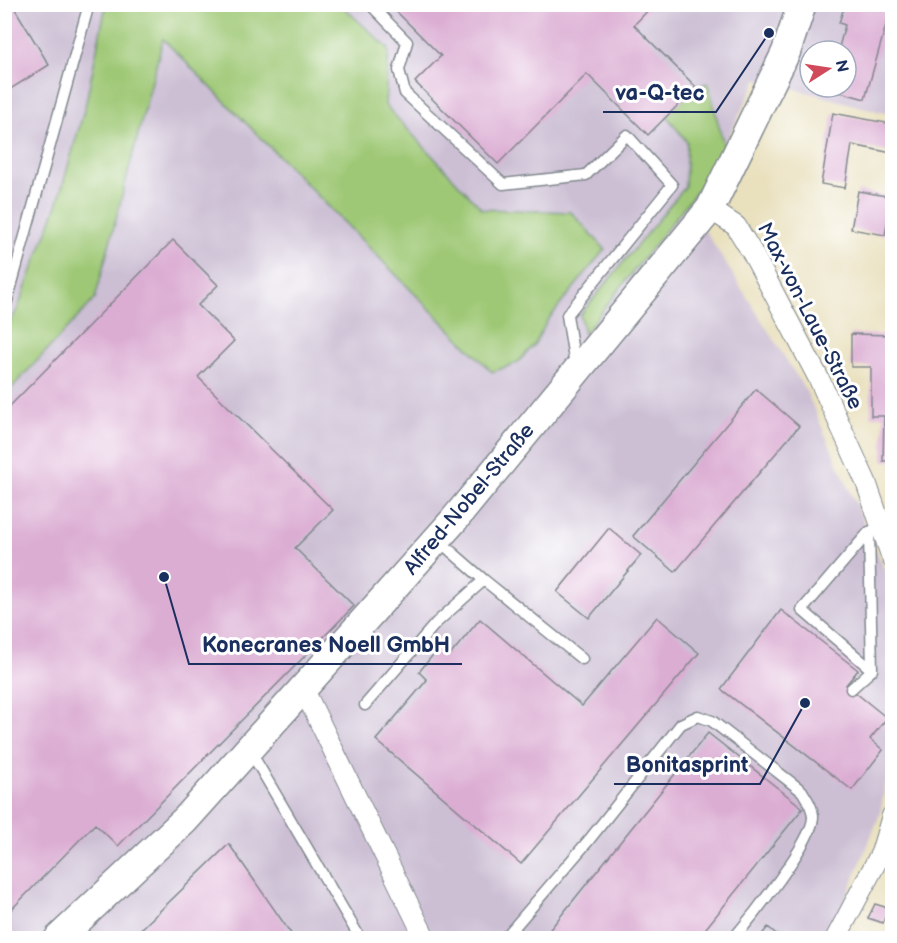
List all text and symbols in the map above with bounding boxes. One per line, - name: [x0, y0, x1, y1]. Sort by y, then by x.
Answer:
- north arrow: [798, 39, 858, 99]
- text: N: [831, 58, 852, 74]
- callout: va-Q-tec: [603, 72, 716, 112]
- text: va-Q-tec: [615, 80, 705, 107]
- street label: Max-von-Laue-Straße: [752, 218, 868, 414]
- street label: Alfred-Nobel-Straße: [398, 418, 540, 580]
- callout: Konecranes Noell GmbH: [189, 624, 462, 664]
- text: Konecranes Noell GmbH: [202, 632, 450, 659]
- callout: Bonitasprint: [614, 744, 760, 784]
- text: Bonitasprint: [626, 752, 749, 779]

